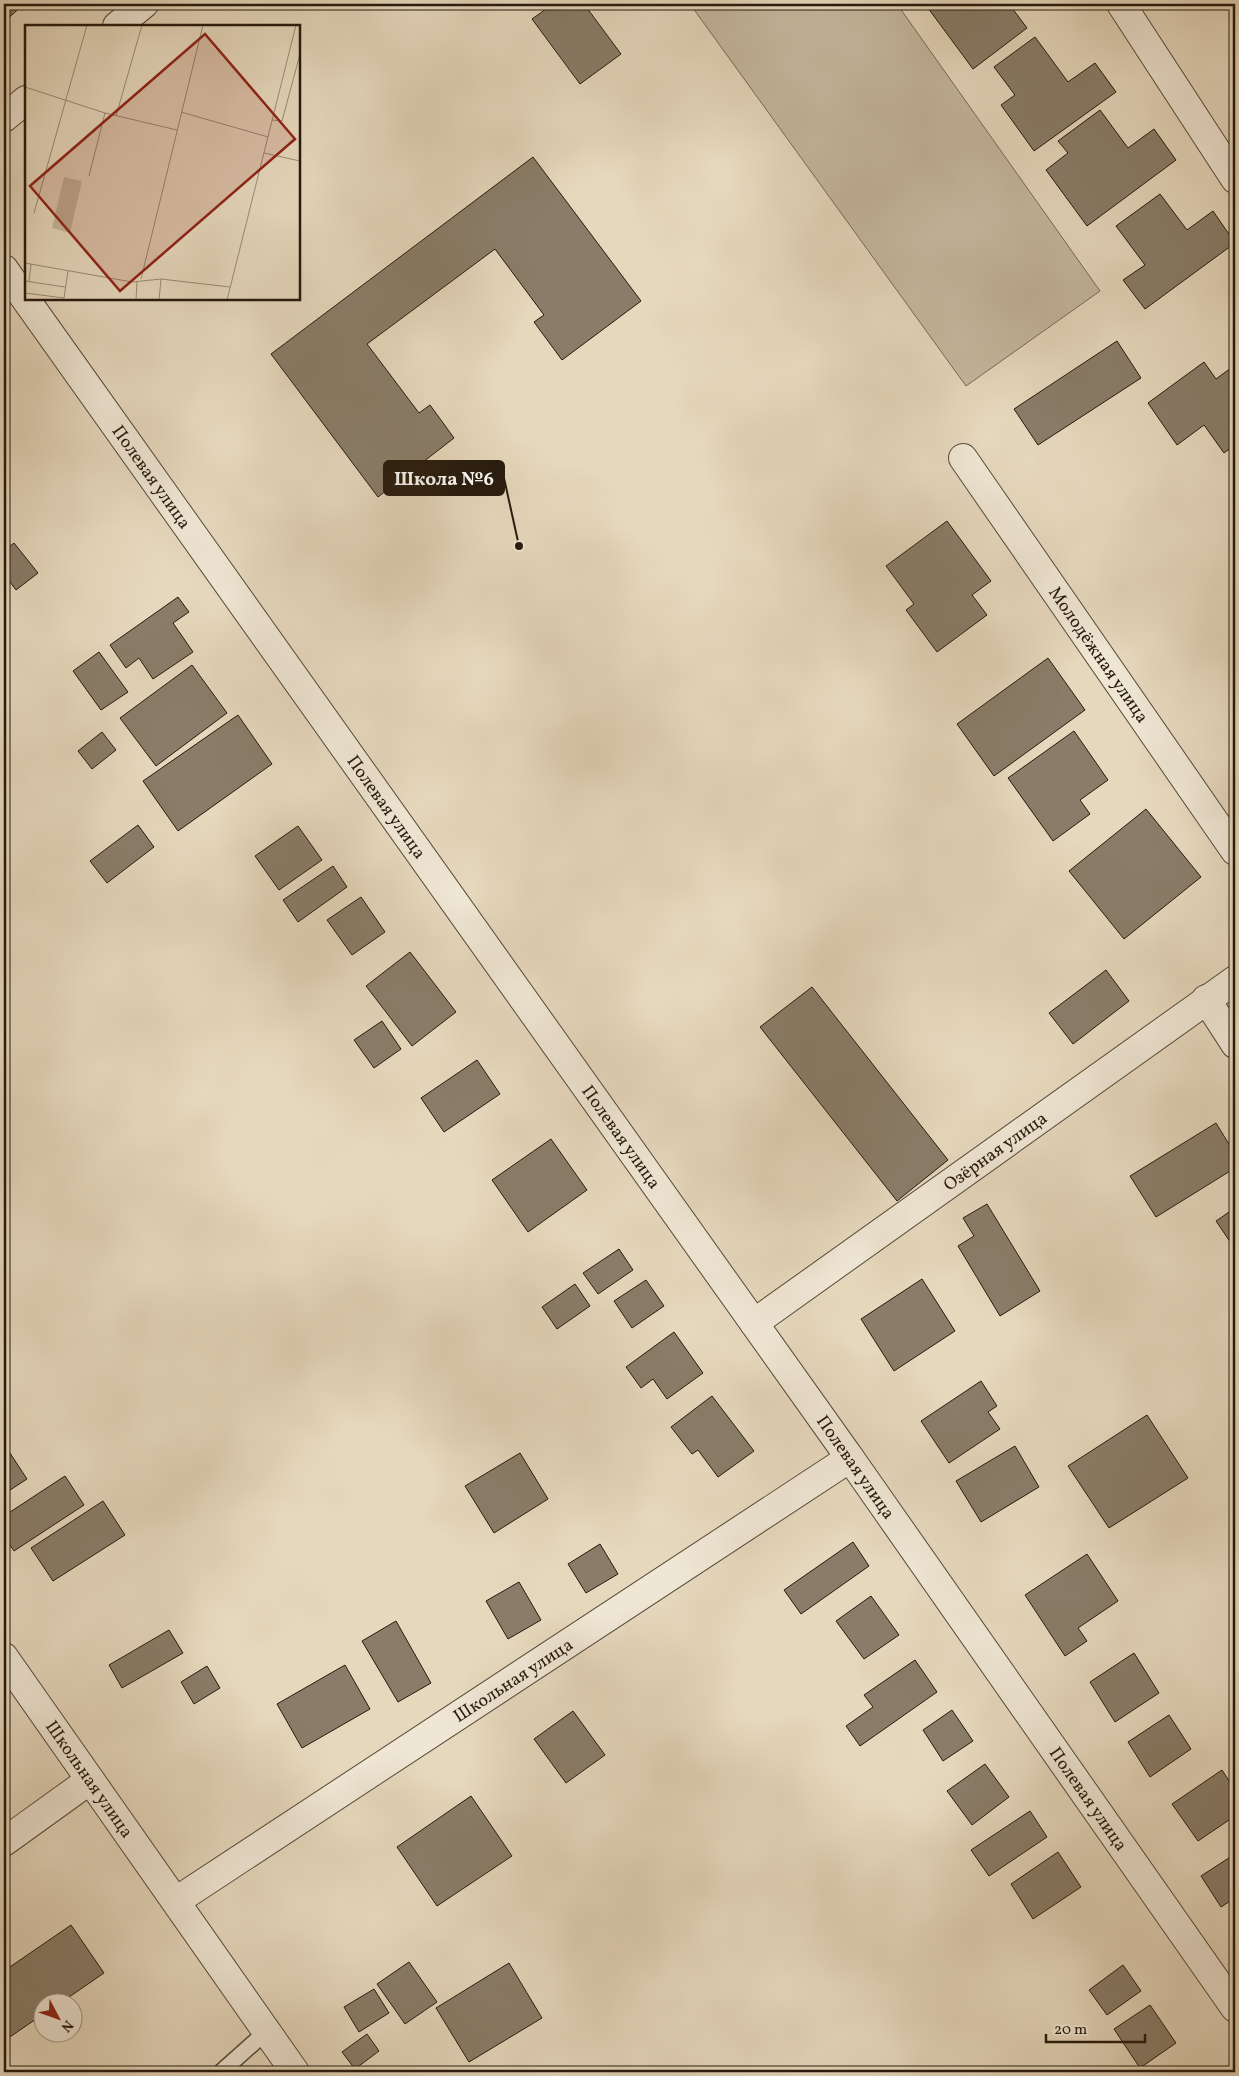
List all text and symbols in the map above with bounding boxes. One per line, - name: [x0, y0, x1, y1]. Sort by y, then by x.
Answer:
- inset map: [25, 25, 300, 300]
- street label: Полевая улица: [105, 421, 196, 535]
- callout: Школа №6: [384, 461, 504, 495]
- text: Школа №6: [394, 467, 494, 493]
- street label: Молодёжная улица: [1042, 582, 1154, 729]
- street label: Полевая улица: [340, 751, 431, 865]
- street label: Полевая улица: [575, 1081, 666, 1195]
- street label: Озёрная улица: [939, 1107, 1053, 1198]
- street label: Полевая улица: [810, 1411, 900, 1525]
- street label: Школьная улица: [449, 1633, 579, 1729]
- street label: Школьная улица: [38, 1716, 138, 1844]
- street label: Полевая улица: [1042, 1743, 1133, 1857]
- north arrow: [32, 1994, 82, 2044]
- scale bar: [1046, 2011, 1145, 2043]
- text: N: [56, 2015, 77, 2036]
- text: 20 m: [1054, 2020, 1087, 2041]

